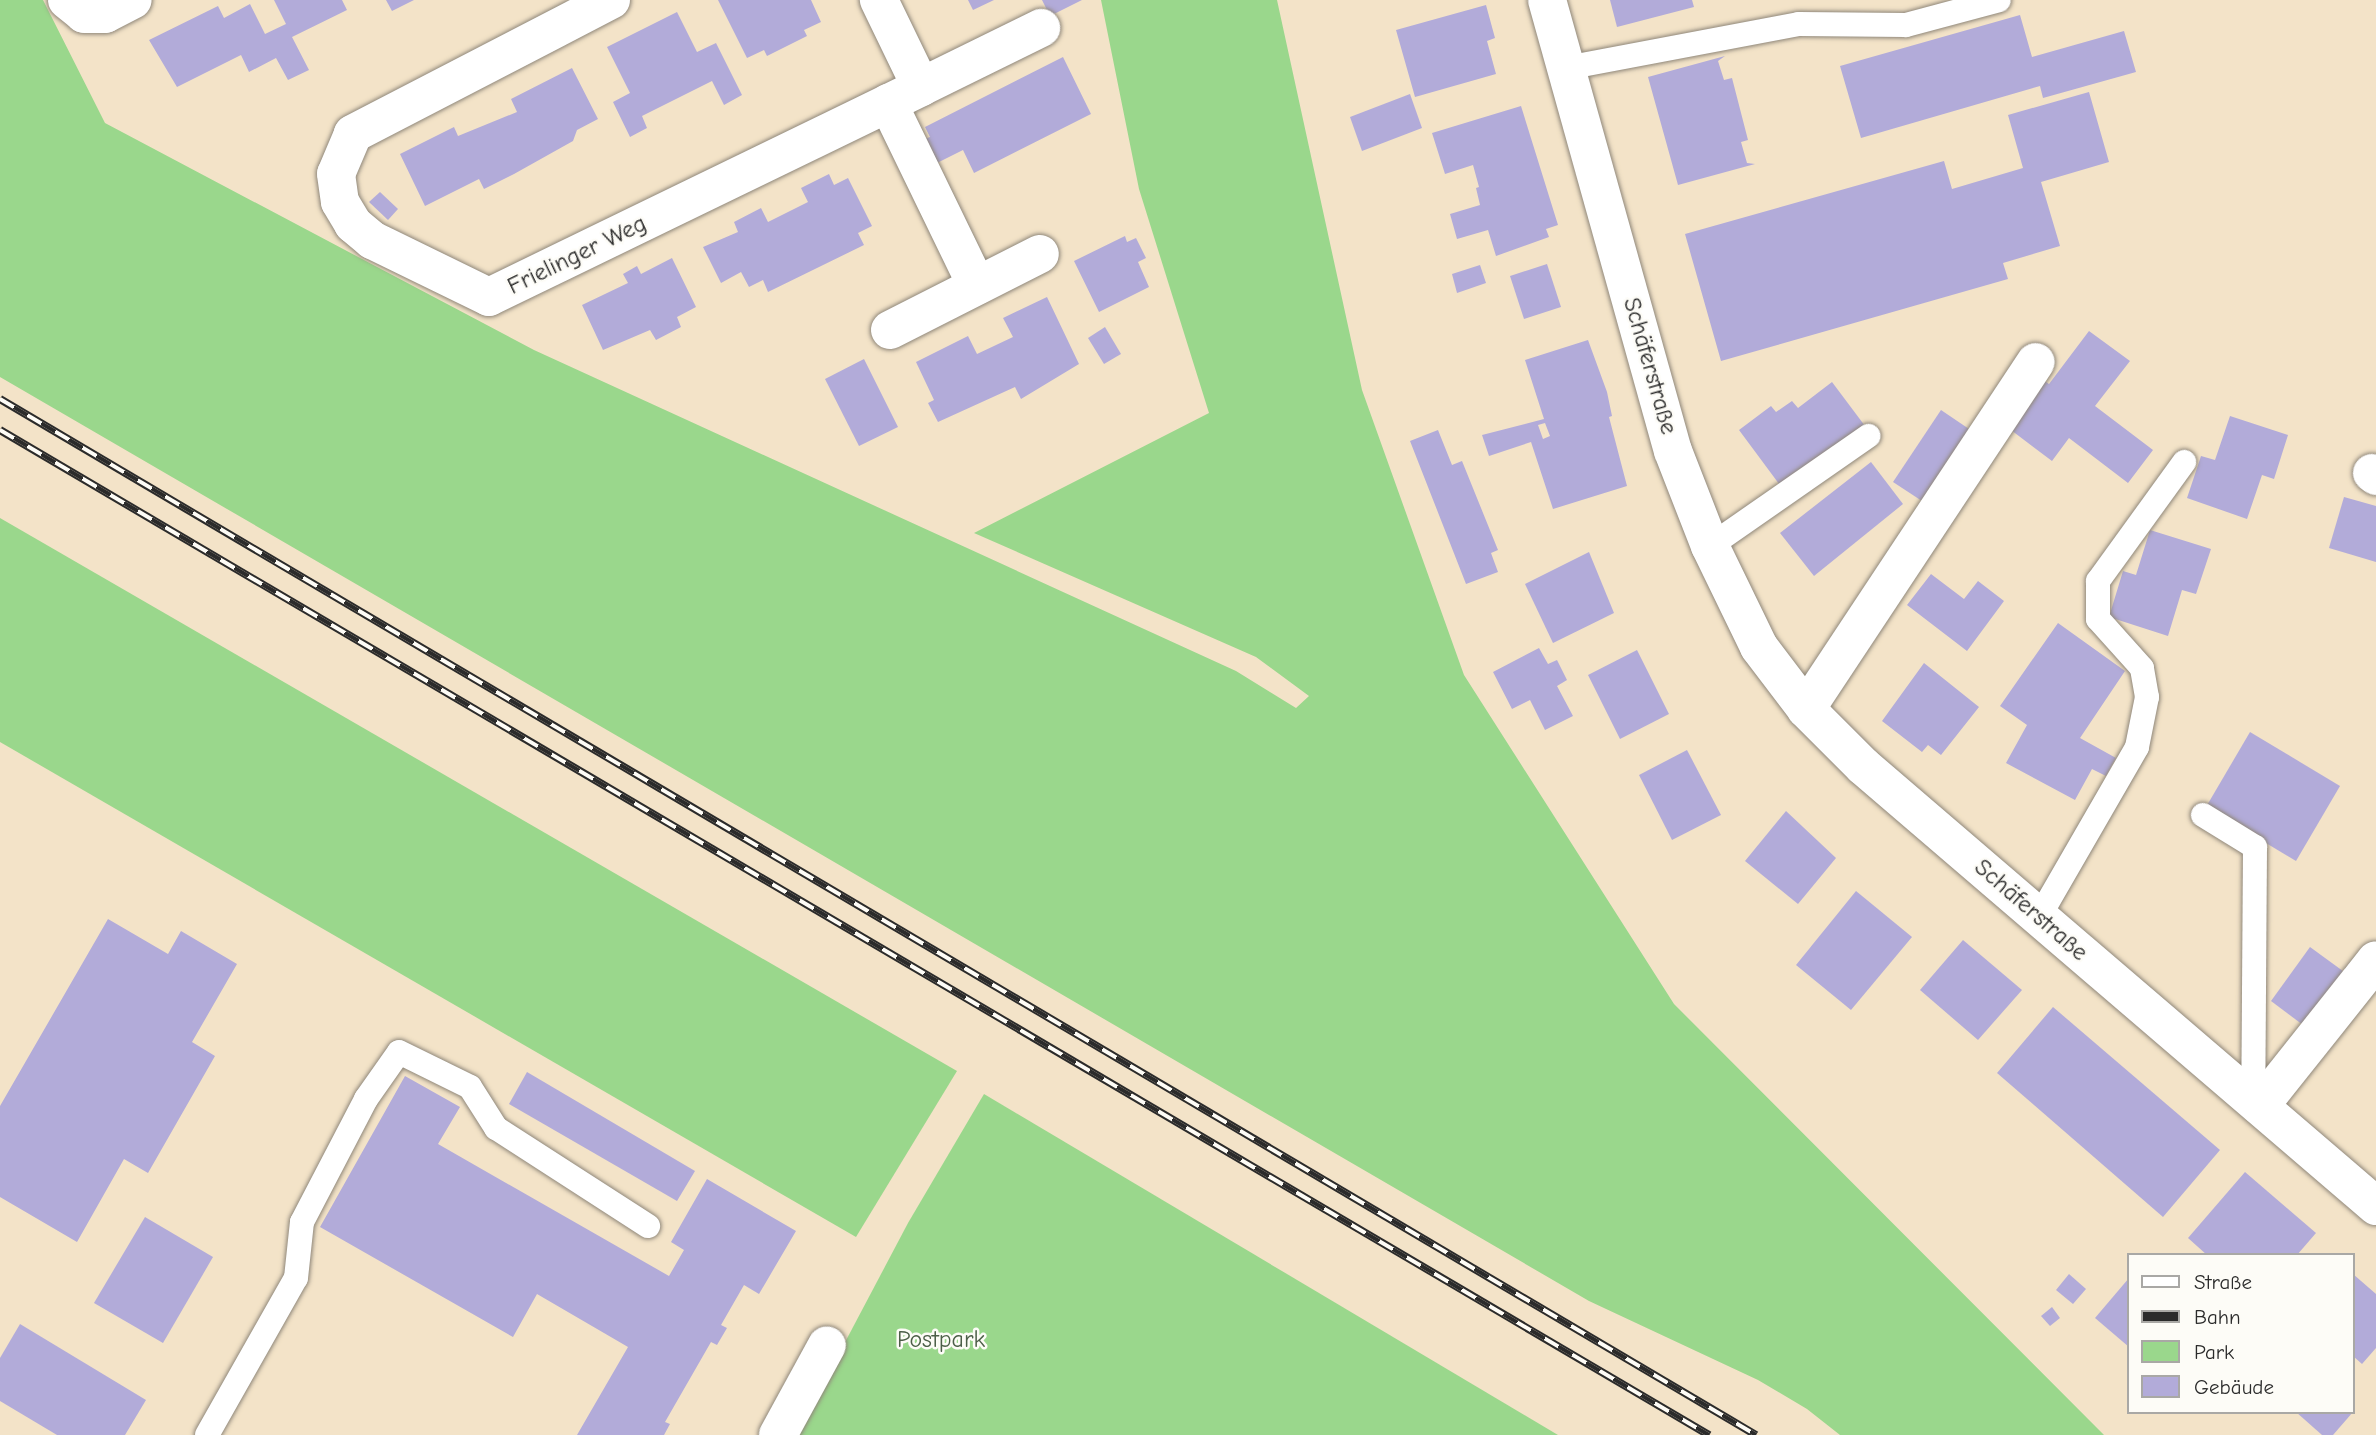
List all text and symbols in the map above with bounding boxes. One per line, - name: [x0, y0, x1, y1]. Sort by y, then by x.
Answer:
- street label: Frielinger Weg: [503, 209, 651, 301]
- street label: Schäferstraße: [1617, 294, 1683, 438]
- street label: Schäferstraße: [1968, 853, 2094, 967]
- legend: [2128, 1253, 2355, 1414]
- text: Straße: [2194, 1270, 2252, 1294]
- text: Bahn: [2194, 1305, 2241, 1329]
- park label: Postpark: [897, 1326, 985, 1354]
- text: Park: [2194, 1340, 2234, 1364]
- text: Gebäude: [2194, 1375, 2274, 1399]

